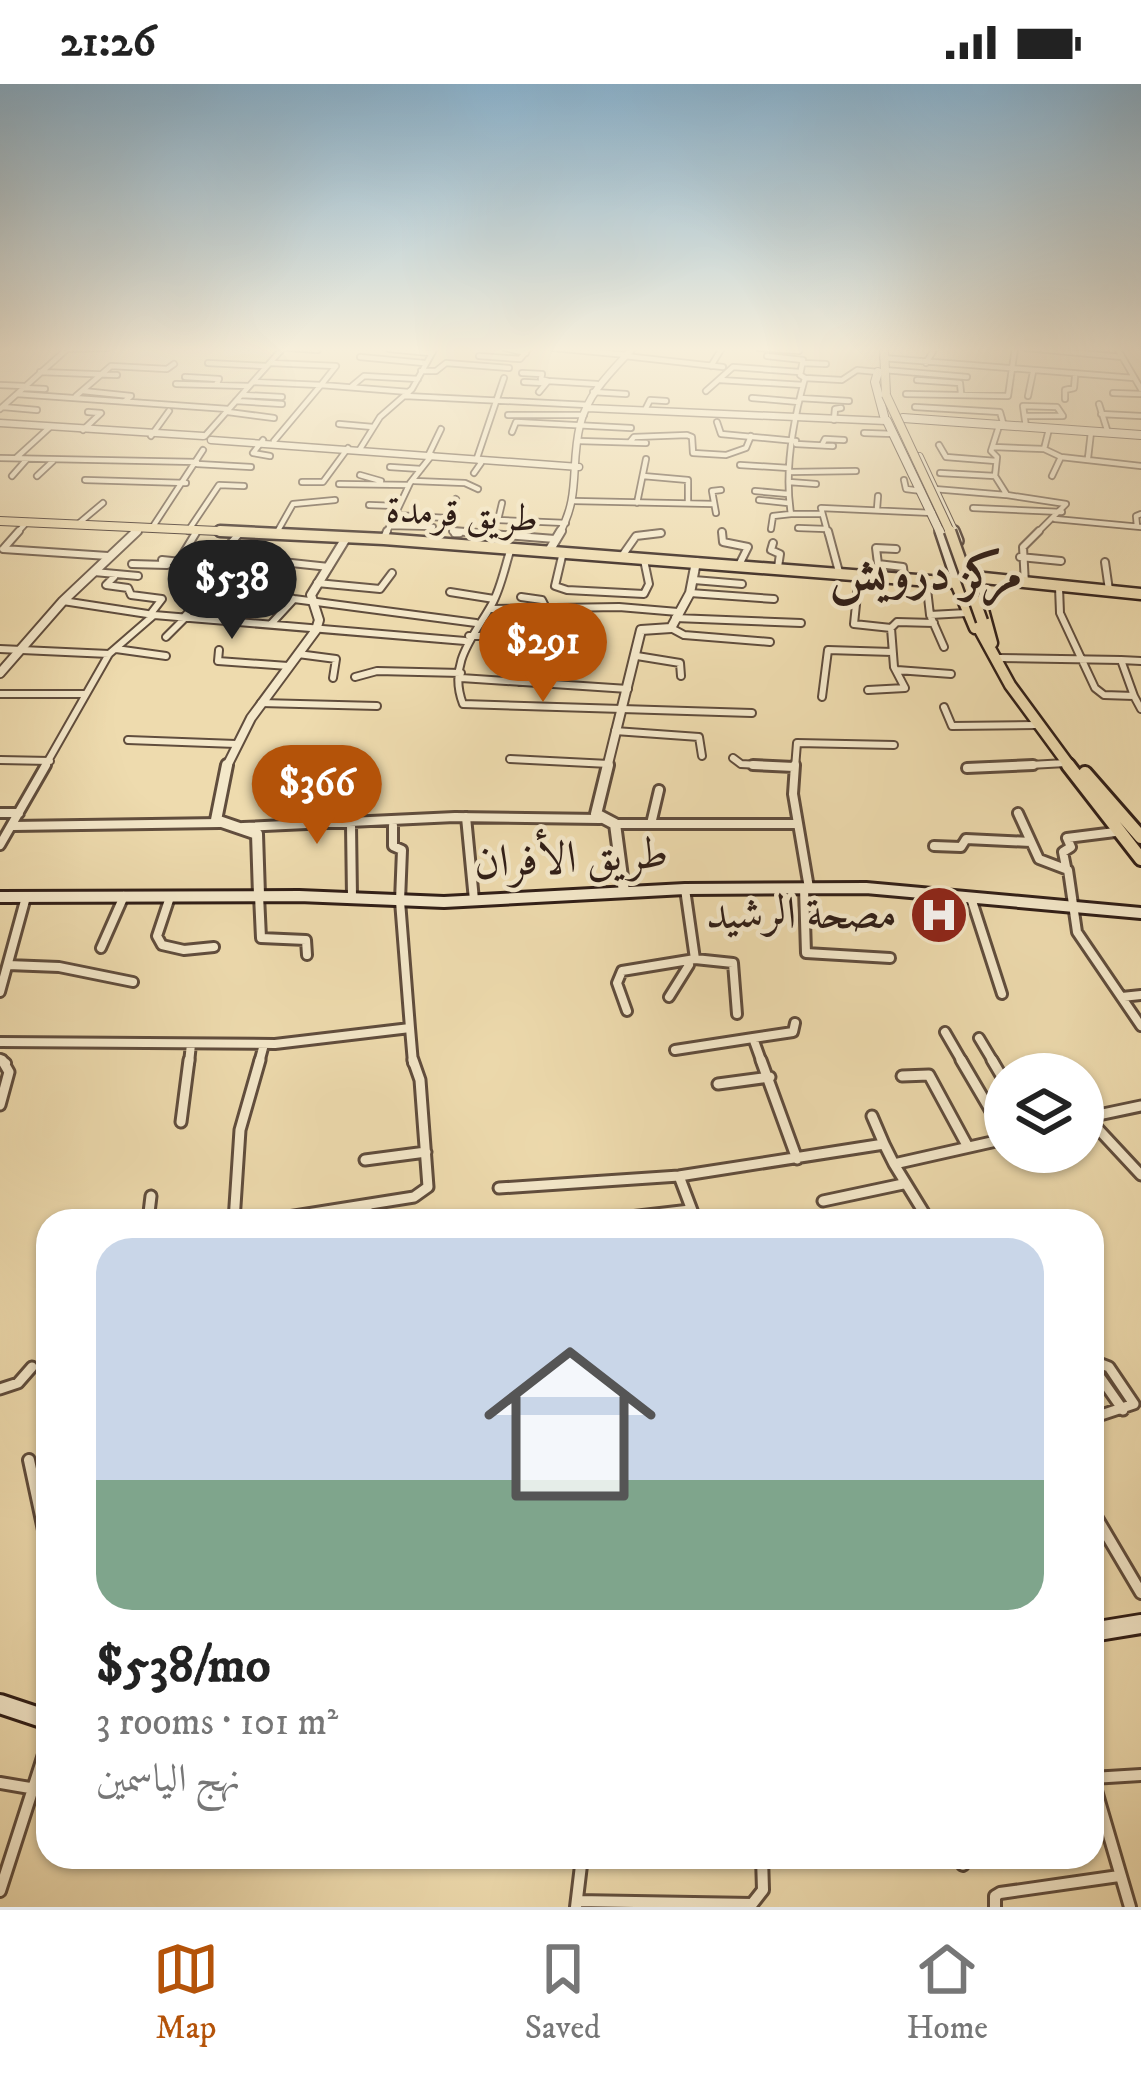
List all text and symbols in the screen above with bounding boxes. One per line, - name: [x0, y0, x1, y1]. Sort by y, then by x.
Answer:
- text: 21:26: [60, 14, 156, 70]
- street label: طريق قرمدة: [384, 485, 540, 545]
- pin: $538: [161, 540, 303, 642]
- district label: مركز درويش: [830, 545, 1022, 607]
- text: $538: [195, 554, 269, 603]
- pin: $291: [472, 603, 614, 705]
- text: $291: [506, 617, 580, 666]
- pin: $366: [246, 745, 388, 847]
- text: $366: [279, 759, 355, 808]
- street label: طريق الأفران: [472, 822, 670, 892]
- hospital icon: مصحة الرشيد: [908, 884, 970, 946]
- place label: مصحة الرشيد: [706, 887, 897, 943]
- map controls: [984, 1053, 1104, 1173]
- button: layers: [984, 1053, 1104, 1173]
- icon: home: [462, 1316, 678, 1532]
- text: $538/mo: [96, 1634, 271, 1698]
- text: 3 rooms · 101 m²: [96, 1698, 338, 1747]
- text: نهج الياسمين: [96, 1755, 241, 1804]
- tab: Map: [153, 1936, 219, 2049]
- tab: Saved: [525, 1936, 601, 2049]
- tab: Home: [906, 1936, 988, 2049]

